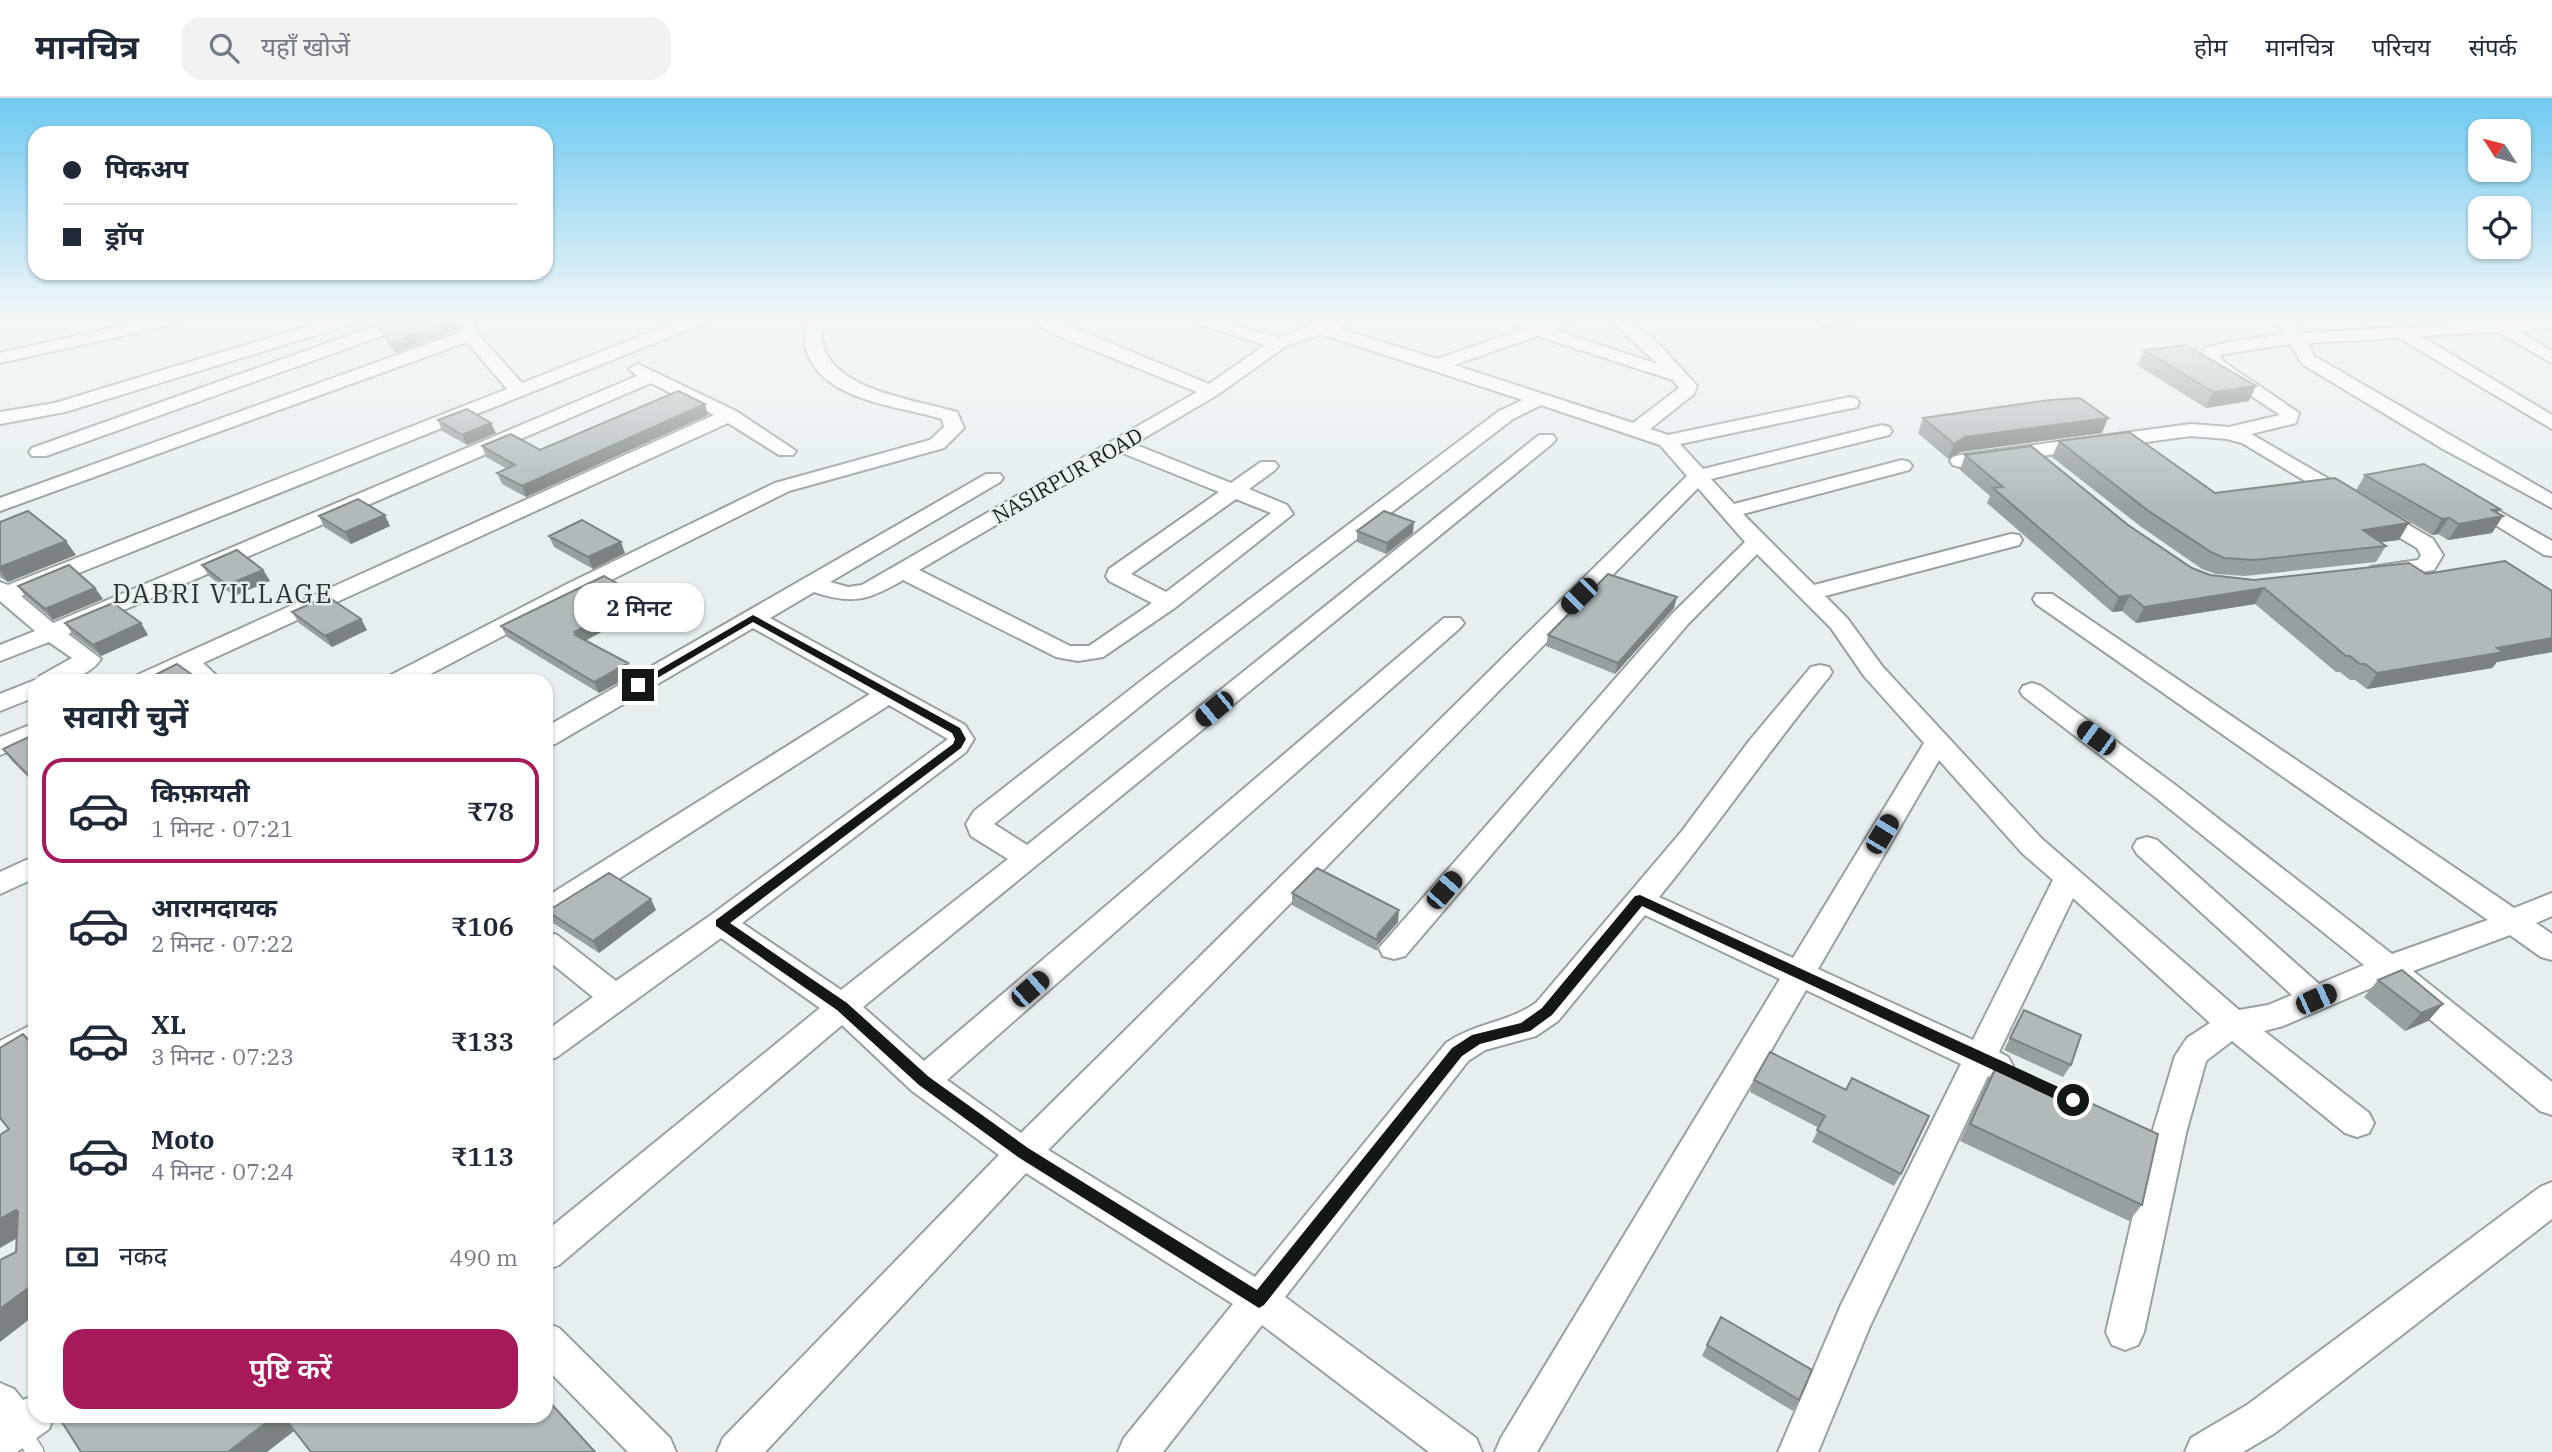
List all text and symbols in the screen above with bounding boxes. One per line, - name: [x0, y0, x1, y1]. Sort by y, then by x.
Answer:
- search box: [181, 17, 671, 80]
- text: मानचित्र: [35, 25, 139, 68]
- icon: search: [205, 29, 243, 67]
- text: यहाँ खोजें: [261, 29, 350, 63]
- text: होम: [2194, 31, 2227, 63]
- text: मानचित्र: [2265, 31, 2334, 63]
- text: परिचय: [2372, 31, 2431, 63]
- text: संपर्क: [2469, 31, 2517, 63]
- north arrow: [2468, 119, 2530, 182]
- map controls: [2468, 119, 2531, 259]
- text: पिकअप: [105, 151, 188, 185]
- button: locate: [2468, 196, 2531, 259]
- text: ड्रॉप: [105, 218, 143, 252]
- street label: NASIRPUR ROAD: [987, 421, 1147, 529]
- car: [1557, 574, 1602, 618]
- district label: DABRI VILLAGE: [112, 576, 334, 610]
- callout: 2 मिनट: [573, 584, 703, 632]
- text: 2 मिनट: [606, 592, 672, 622]
- route end: [622, 669, 654, 701]
- car: [1192, 688, 1237, 730]
- text: सवारी चुनें: [63, 695, 188, 737]
- car: [2073, 717, 2120, 759]
- text: किफ़ायती: [151, 775, 250, 809]
- icon: car: [67, 779, 130, 842]
- text: ₹78: [466, 794, 514, 828]
- car: [1863, 811, 1902, 857]
- text: 1 मिनट · 07:21: [151, 813, 294, 843]
- car: [1423, 867, 1466, 913]
- text: आरामदायक: [151, 890, 277, 924]
- icon: car: [67, 894, 130, 957]
- text: ₹106: [451, 909, 514, 943]
- text: 2 मिनट · 07:22: [151, 928, 294, 958]
- car: [1008, 967, 1053, 1011]
- car: [2293, 981, 2340, 1017]
- text: XL: [151, 1007, 186, 1041]
- icon: car: [67, 1009, 130, 1072]
- text: ₹133: [451, 1024, 514, 1058]
- text: 3 मिनट · 07:23: [151, 1041, 294, 1071]
- route start: [2057, 1084, 2089, 1116]
- text: Moto: [151, 1122, 214, 1156]
- icon: car: [67, 1124, 130, 1187]
- text: ₹113: [451, 1139, 514, 1173]
- text: 4 मिनट · 07:24: [151, 1156, 294, 1186]
- icon: cash: [63, 1238, 101, 1276]
- text: नकद: [119, 1238, 167, 1272]
- text: 490 m: [449, 1242, 518, 1272]
- button: पुष्टि करें: [63, 1329, 518, 1409]

